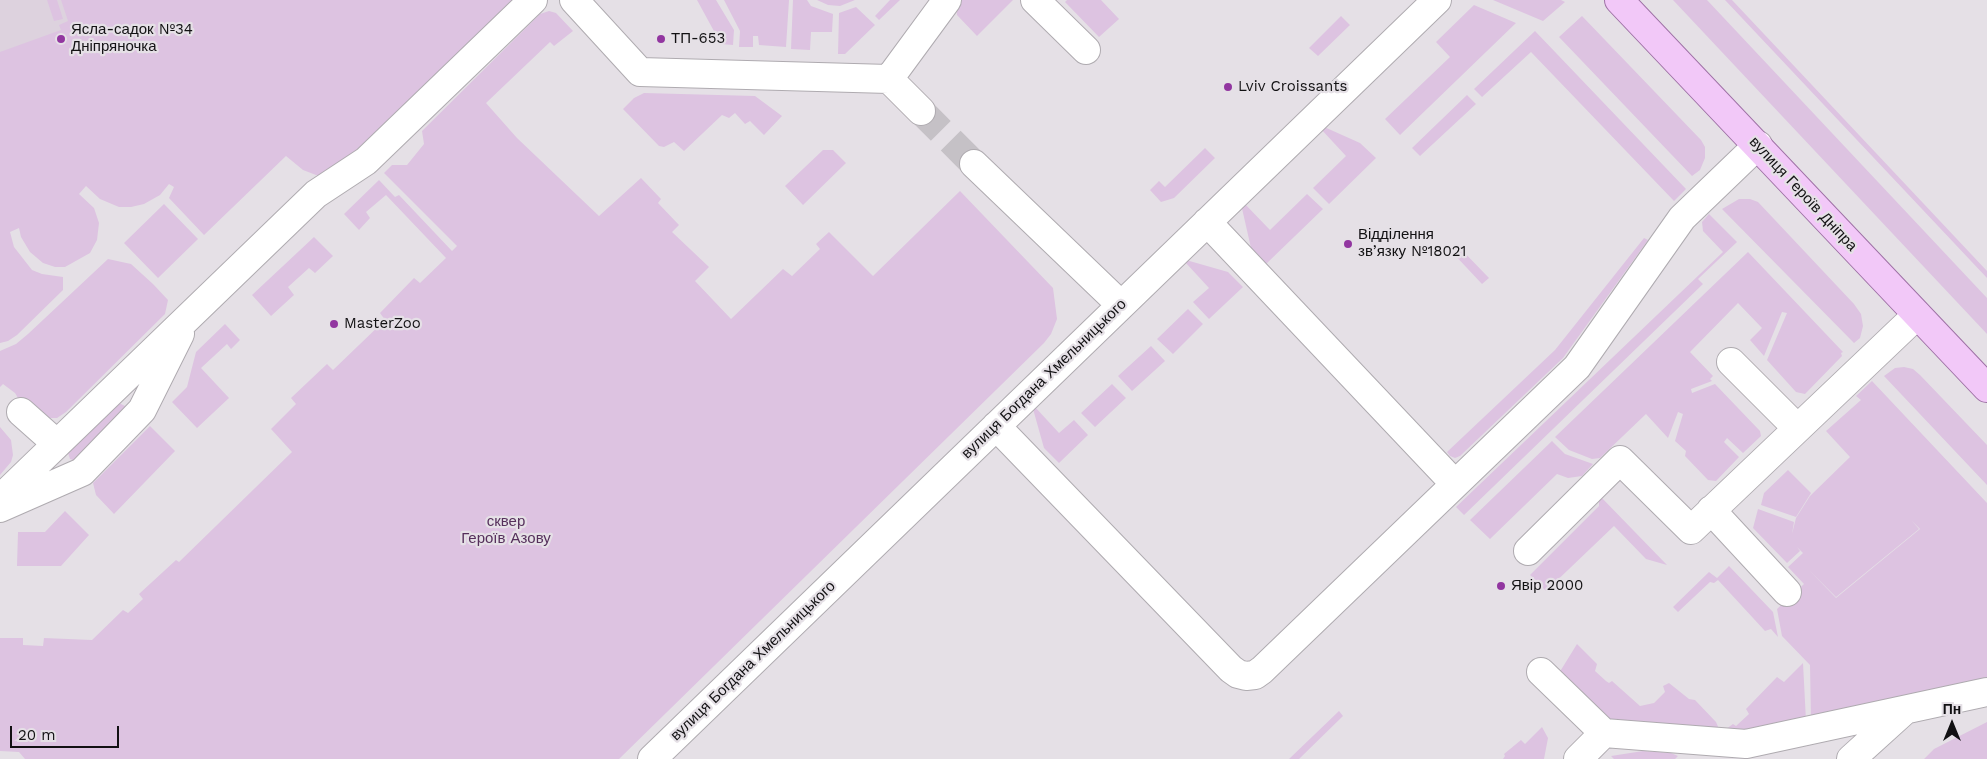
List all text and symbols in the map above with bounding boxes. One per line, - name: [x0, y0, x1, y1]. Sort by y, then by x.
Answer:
- place label: Ясла-садок №34 Дніпряночка: [71, 21, 193, 56]
- place label: ТП-653: [671, 30, 725, 48]
- marker: Ясла-садок №34 Дніпряночка: [55, 33, 67, 45]
- marker: ТП-653: [655, 33, 667, 45]
- place label: Lviv Croissants: [1238, 78, 1347, 96]
- marker: Lviv Croissants: [1222, 81, 1234, 93]
- street label: вулиця Героїв Дніпра: [1745, 133, 1861, 255]
- place label: Відділення зв’язку №18021: [1358, 226, 1466, 261]
- marker: Відділення зв’язку №18021: [1342, 238, 1354, 250]
- street label: вулиця Богдана Хмельницького: [958, 295, 1130, 463]
- place label: MasterZoo: [344, 315, 421, 333]
- marker: MasterZoo: [328, 318, 340, 330]
- park label: сквер Героїв Азову: [461, 513, 551, 548]
- street label: вулиця Богдана Хмельницького: [667, 577, 839, 745]
- place label: Явір 2000: [1511, 577, 1583, 595]
- marker: Явір 2000: [1495, 580, 1507, 592]
- north arrow: [1927, 699, 1977, 749]
- text: Пн: [1943, 701, 1961, 717]
- scale bar: [12, 716, 121, 748]
- text: 20 m: [18, 726, 56, 744]

